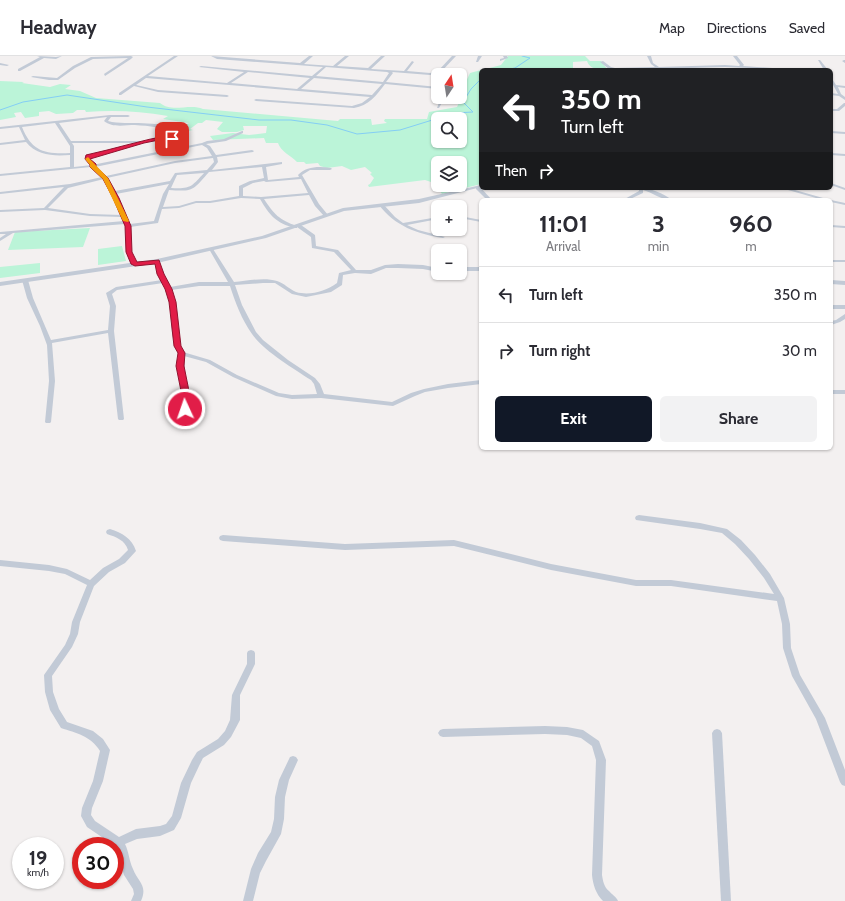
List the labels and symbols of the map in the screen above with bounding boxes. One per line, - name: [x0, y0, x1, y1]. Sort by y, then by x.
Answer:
- north arrow: [431, 68, 467, 104]
- pin: [155, 122, 189, 156]
- position arrow: [164, 388, 206, 430]
- speed limit sign: 30: [72, 837, 124, 889]

